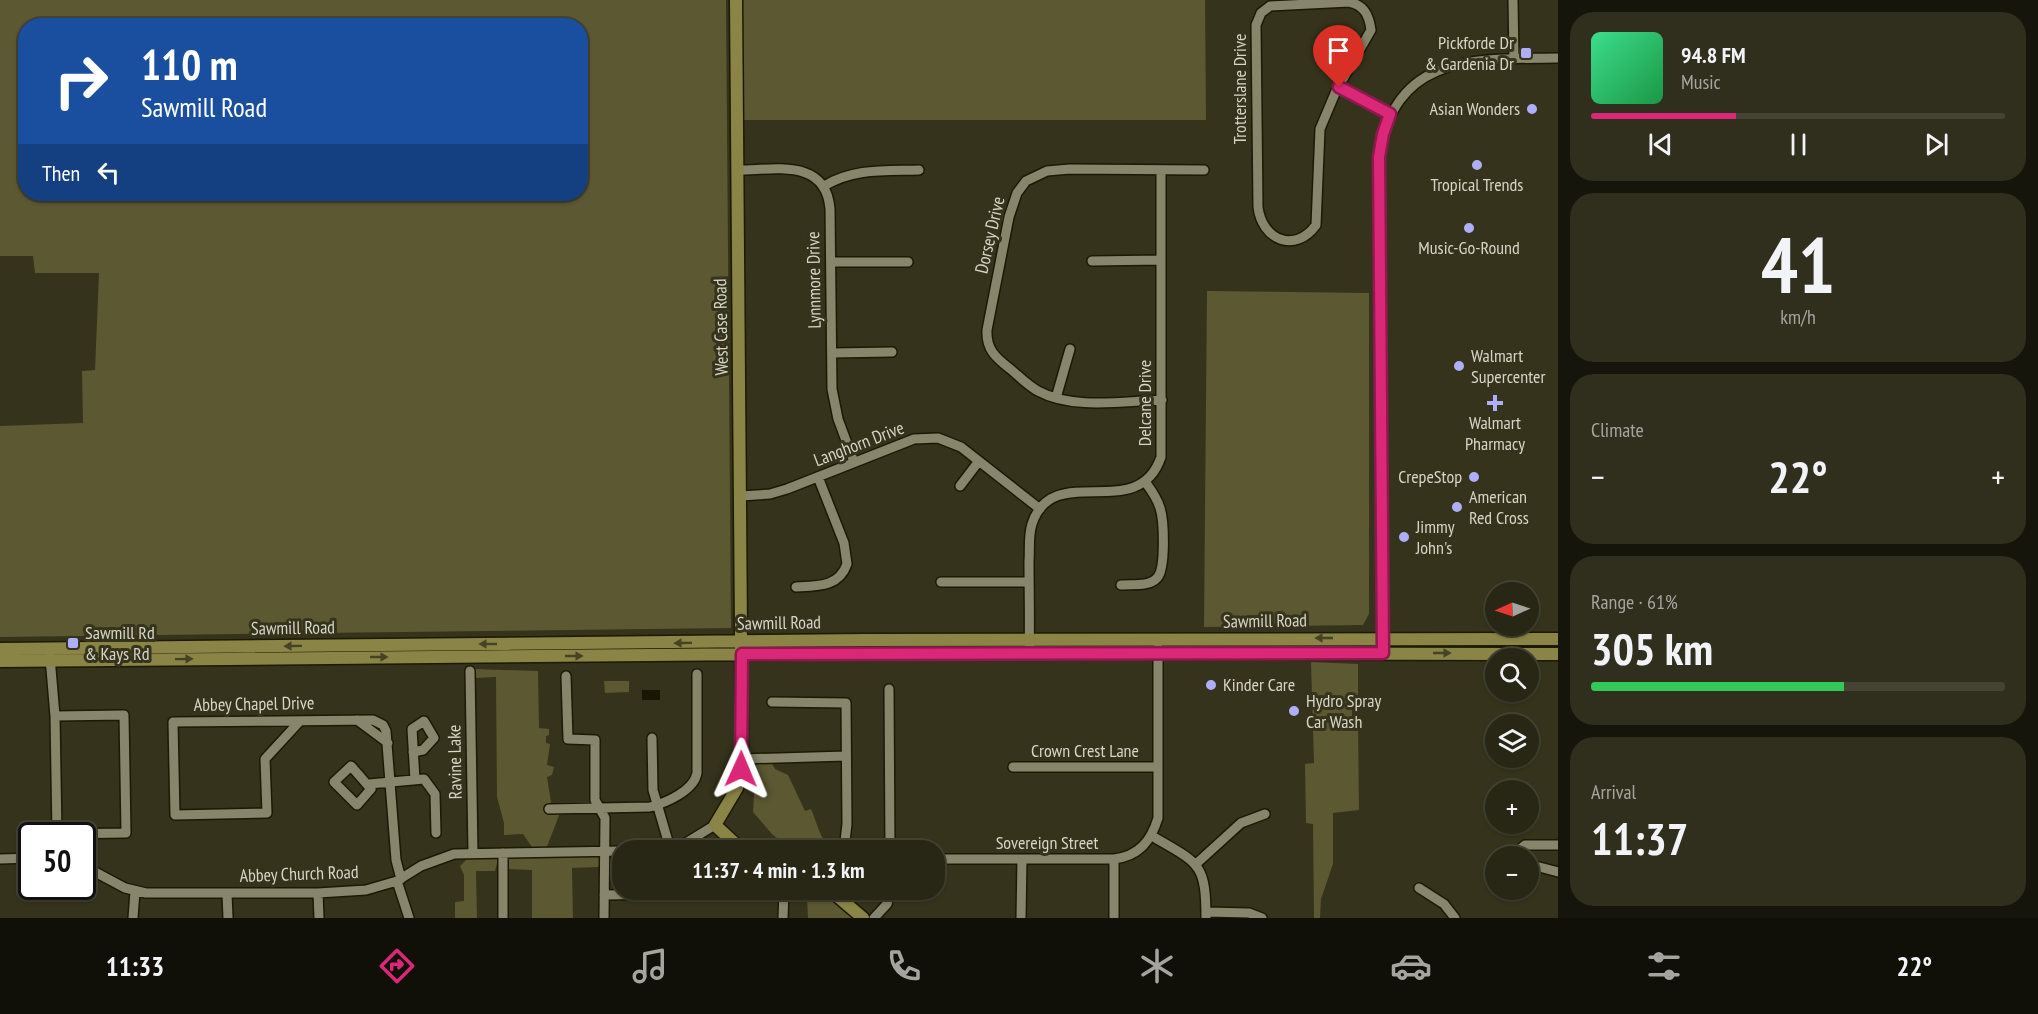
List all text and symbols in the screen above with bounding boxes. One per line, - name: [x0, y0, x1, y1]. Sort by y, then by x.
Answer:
- pin: [1313, 25, 1364, 87]
- place label: Pickforde Dr & Gardenia Dr: [1425, 31, 1514, 75]
- street label: Trotterslane Drive: [1228, 34, 1251, 144]
- icon: arrive: [1322, 34, 1355, 67]
- text: 110 m: [141, 37, 238, 92]
- text: 94.8 FM: [1681, 41, 1746, 69]
- icon: right: [42, 42, 120, 120]
- marker: Pickforde Dr & Gardenia Dr: [1519, 46, 1533, 60]
- text: Music: [1681, 69, 1721, 95]
- text: Sawmill Road: [141, 90, 267, 124]
- place label: Asian Wonders: [1429, 97, 1520, 120]
- marker: Asian Wonders: [1525, 102, 1539, 116]
- icon: previous: [1644, 128, 1677, 161]
- icon: pause: [1782, 128, 1815, 161]
- icon: next: [1920, 128, 1953, 161]
- icon: left: [92, 156, 125, 189]
- marker: Tropical Trends: [1470, 158, 1484, 172]
- text: Then: [42, 159, 80, 187]
- place label: Tropical Trends: [1431, 173, 1523, 196]
- street label: Dorsey Drive: [970, 194, 1010, 276]
- text: 41: [1761, 214, 1835, 315]
- marker: Music-Go-Round: [1462, 221, 1476, 235]
- street label: Lynnmore Drive: [801, 231, 826, 329]
- place label: Music-Go-Round: [1418, 236, 1520, 259]
- street label: West Case Road: [708, 278, 733, 376]
- text: km/h: [1780, 304, 1816, 330]
- place label: Walmart Supercenter: [1471, 344, 1545, 388]
- marker: Walmart Supercenter: [1452, 359, 1466, 373]
- street label: Delcane Drive: [1133, 360, 1156, 446]
- marker: Walmart Pharmacy: [1488, 396, 1502, 410]
- place label: Walmart Pharmacy: [1465, 411, 1525, 455]
- street label: Langhorn Drive: [810, 416, 907, 471]
- text: Climate: [1591, 417, 1644, 443]
- text: 22°: [1768, 447, 1828, 505]
- text: −: [1591, 455, 1605, 498]
- text: +: [1991, 455, 2005, 498]
- place label: CrepeStop: [1398, 465, 1462, 488]
- marker: CrepeStop: [1467, 470, 1481, 484]
- place label: American Red Cross: [1469, 485, 1529, 529]
- marker: American Red Cross: [1450, 500, 1464, 514]
- place label: Jimmy John's: [1415, 515, 1455, 559]
- marker: Jimmy John's: [1397, 530, 1411, 544]
- north arrow: [1485, 582, 1539, 636]
- map controls: [1485, 582, 1539, 900]
- text: Range · 61%: [1591, 589, 1678, 615]
- street label: Sawmill Road: [1223, 608, 1307, 633]
- street label: Sawmill Road: [737, 610, 821, 635]
- street label: Sawmill Road: [251, 615, 335, 640]
- text: 305 km: [1591, 619, 1713, 677]
- place label: Sawmill Rd & Kays Rd: [85, 621, 155, 665]
- one-way arrow: [1315, 633, 1334, 643]
- marker: Sawmill Rd & Kays Rd: [66, 636, 80, 650]
- one-way arrow: [674, 638, 693, 647]
- one-way arrow: [479, 639, 498, 649]
- one-way arrow: [284, 641, 303, 651]
- one-way arrow: [1432, 648, 1451, 658]
- button: search: [1485, 648, 1539, 702]
- one-way arrow: [565, 651, 584, 661]
- one-way arrow: [370, 652, 389, 662]
- one-way arrow: [175, 654, 194, 664]
- place label: Kinder Care: [1223, 673, 1295, 696]
- marker: Kinder Care: [1204, 678, 1218, 692]
- place label: Hydro Spray Car Wash: [1306, 689, 1381, 733]
- street label: Abbey Chapel Drive: [193, 691, 315, 716]
- marker: Hydro Spray Car Wash: [1287, 704, 1301, 718]
- button: layers: [1485, 714, 1539, 768]
- street label: Ravine Lake: [442, 725, 467, 799]
- position arrow: [709, 737, 773, 801]
- street label: Crown Crest Lane: [1031, 739, 1139, 762]
- text: Arrival: [1591, 779, 1636, 805]
- button: +: [1485, 780, 1539, 834]
- text: 11:37: [1591, 809, 1688, 867]
- speed limit sign: 50: [18, 822, 96, 900]
- street label: Sovereign Street: [996, 831, 1098, 854]
- button: −: [1485, 846, 1539, 900]
- text: 11:37 · 4 min · 1.3 km: [692, 856, 865, 884]
- street label: Abbey Church Road: [239, 860, 359, 887]
- icon: directions: [376, 945, 418, 987]
- icon: music: [629, 945, 671, 987]
- icon: phone: [883, 945, 925, 987]
- icon: climate: [1136, 945, 1178, 987]
- icon: car: [1390, 945, 1432, 987]
- icon: filters: [1643, 945, 1685, 987]
- text: 11:33: [106, 949, 164, 983]
- text: 22°: [1897, 949, 1932, 983]

